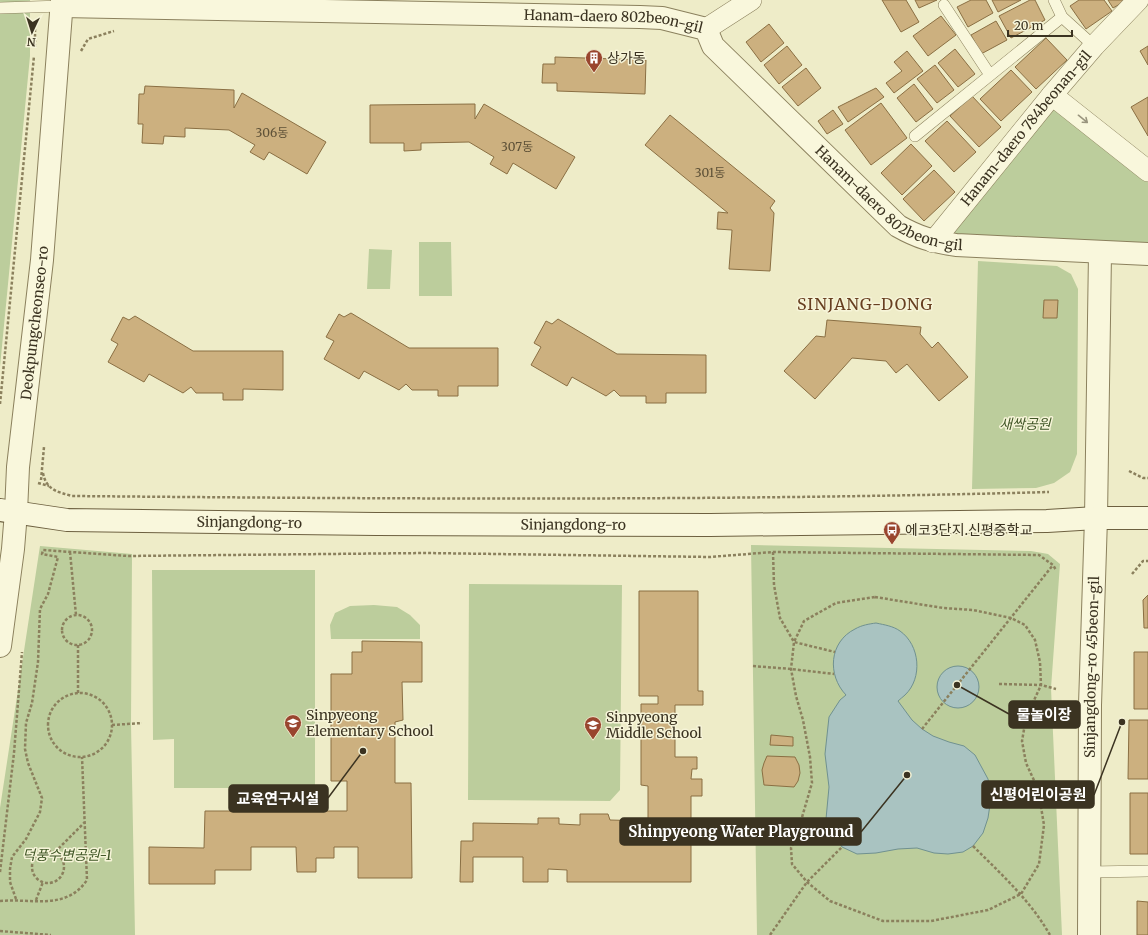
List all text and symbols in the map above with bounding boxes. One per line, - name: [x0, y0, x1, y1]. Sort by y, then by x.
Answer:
- street label: Hanam-daero 802beon-gil: [524, 6, 705, 37]
- north arrow: [12, 12, 52, 52]
- scale bar: [1008, 12, 1072, 38]
- text: 20 m: [1014, 18, 1043, 33]
- text: N: [26, 35, 36, 49]
- street label: Hanam-daero 784beonan-gil: [957, 46, 1096, 210]
- building icon: 상가동: [584, 48, 604, 73]
- place label: 상가동: [607, 49, 646, 67]
- one-way arrow: [1077, 114, 1088, 123]
- house number: 306동: [256, 125, 288, 140]
- house number: 307동: [501, 139, 533, 154]
- street label: Hanam-daero 802beon-gil: [811, 141, 964, 254]
- house number: 301동: [695, 165, 725, 180]
- street label: Deokpungcheonseo-ro: [17, 245, 52, 401]
- district label: SINJANG-DONG: [797, 294, 933, 314]
- park label: 새싹공원: [999, 415, 1052, 433]
- street label: Sinjangdong-ro: [196, 513, 302, 532]
- street label: Sinjangdong-ro: [521, 515, 626, 534]
- bus stop icon: 에코3단지.신평중학교: [882, 520, 902, 545]
- place label: 에코3단지.신평중학교: [905, 521, 1033, 539]
- street label: Sinjangdong-ro 45beon-gil: [1081, 575, 1103, 758]
- callout: 물놀이장: [1009, 701, 1080, 728]
- text: 물놀이장: [1016, 705, 1072, 724]
- place label: Sinpyeong Elementary School: [306, 706, 434, 740]
- place label: Sinpyeong Middle School: [606, 708, 703, 742]
- school or university icon: Sinpyeong Elementary School: [283, 713, 303, 738]
- school or university icon: Sinpyeong Middle School: [583, 715, 603, 740]
- callout: 신평어린이공원: [982, 781, 1094, 808]
- callout: 교육연구시설: [229, 785, 328, 812]
- text: 신평어린이공원: [990, 785, 1086, 804]
- text: 교육연구시설: [237, 789, 319, 808]
- callout: Shinpyeong Water Playground: [620, 818, 861, 845]
- text: Shinpyeong Water Playground: [628, 822, 854, 841]
- park label: 덕풍수변공원-1: [22, 846, 112, 864]

